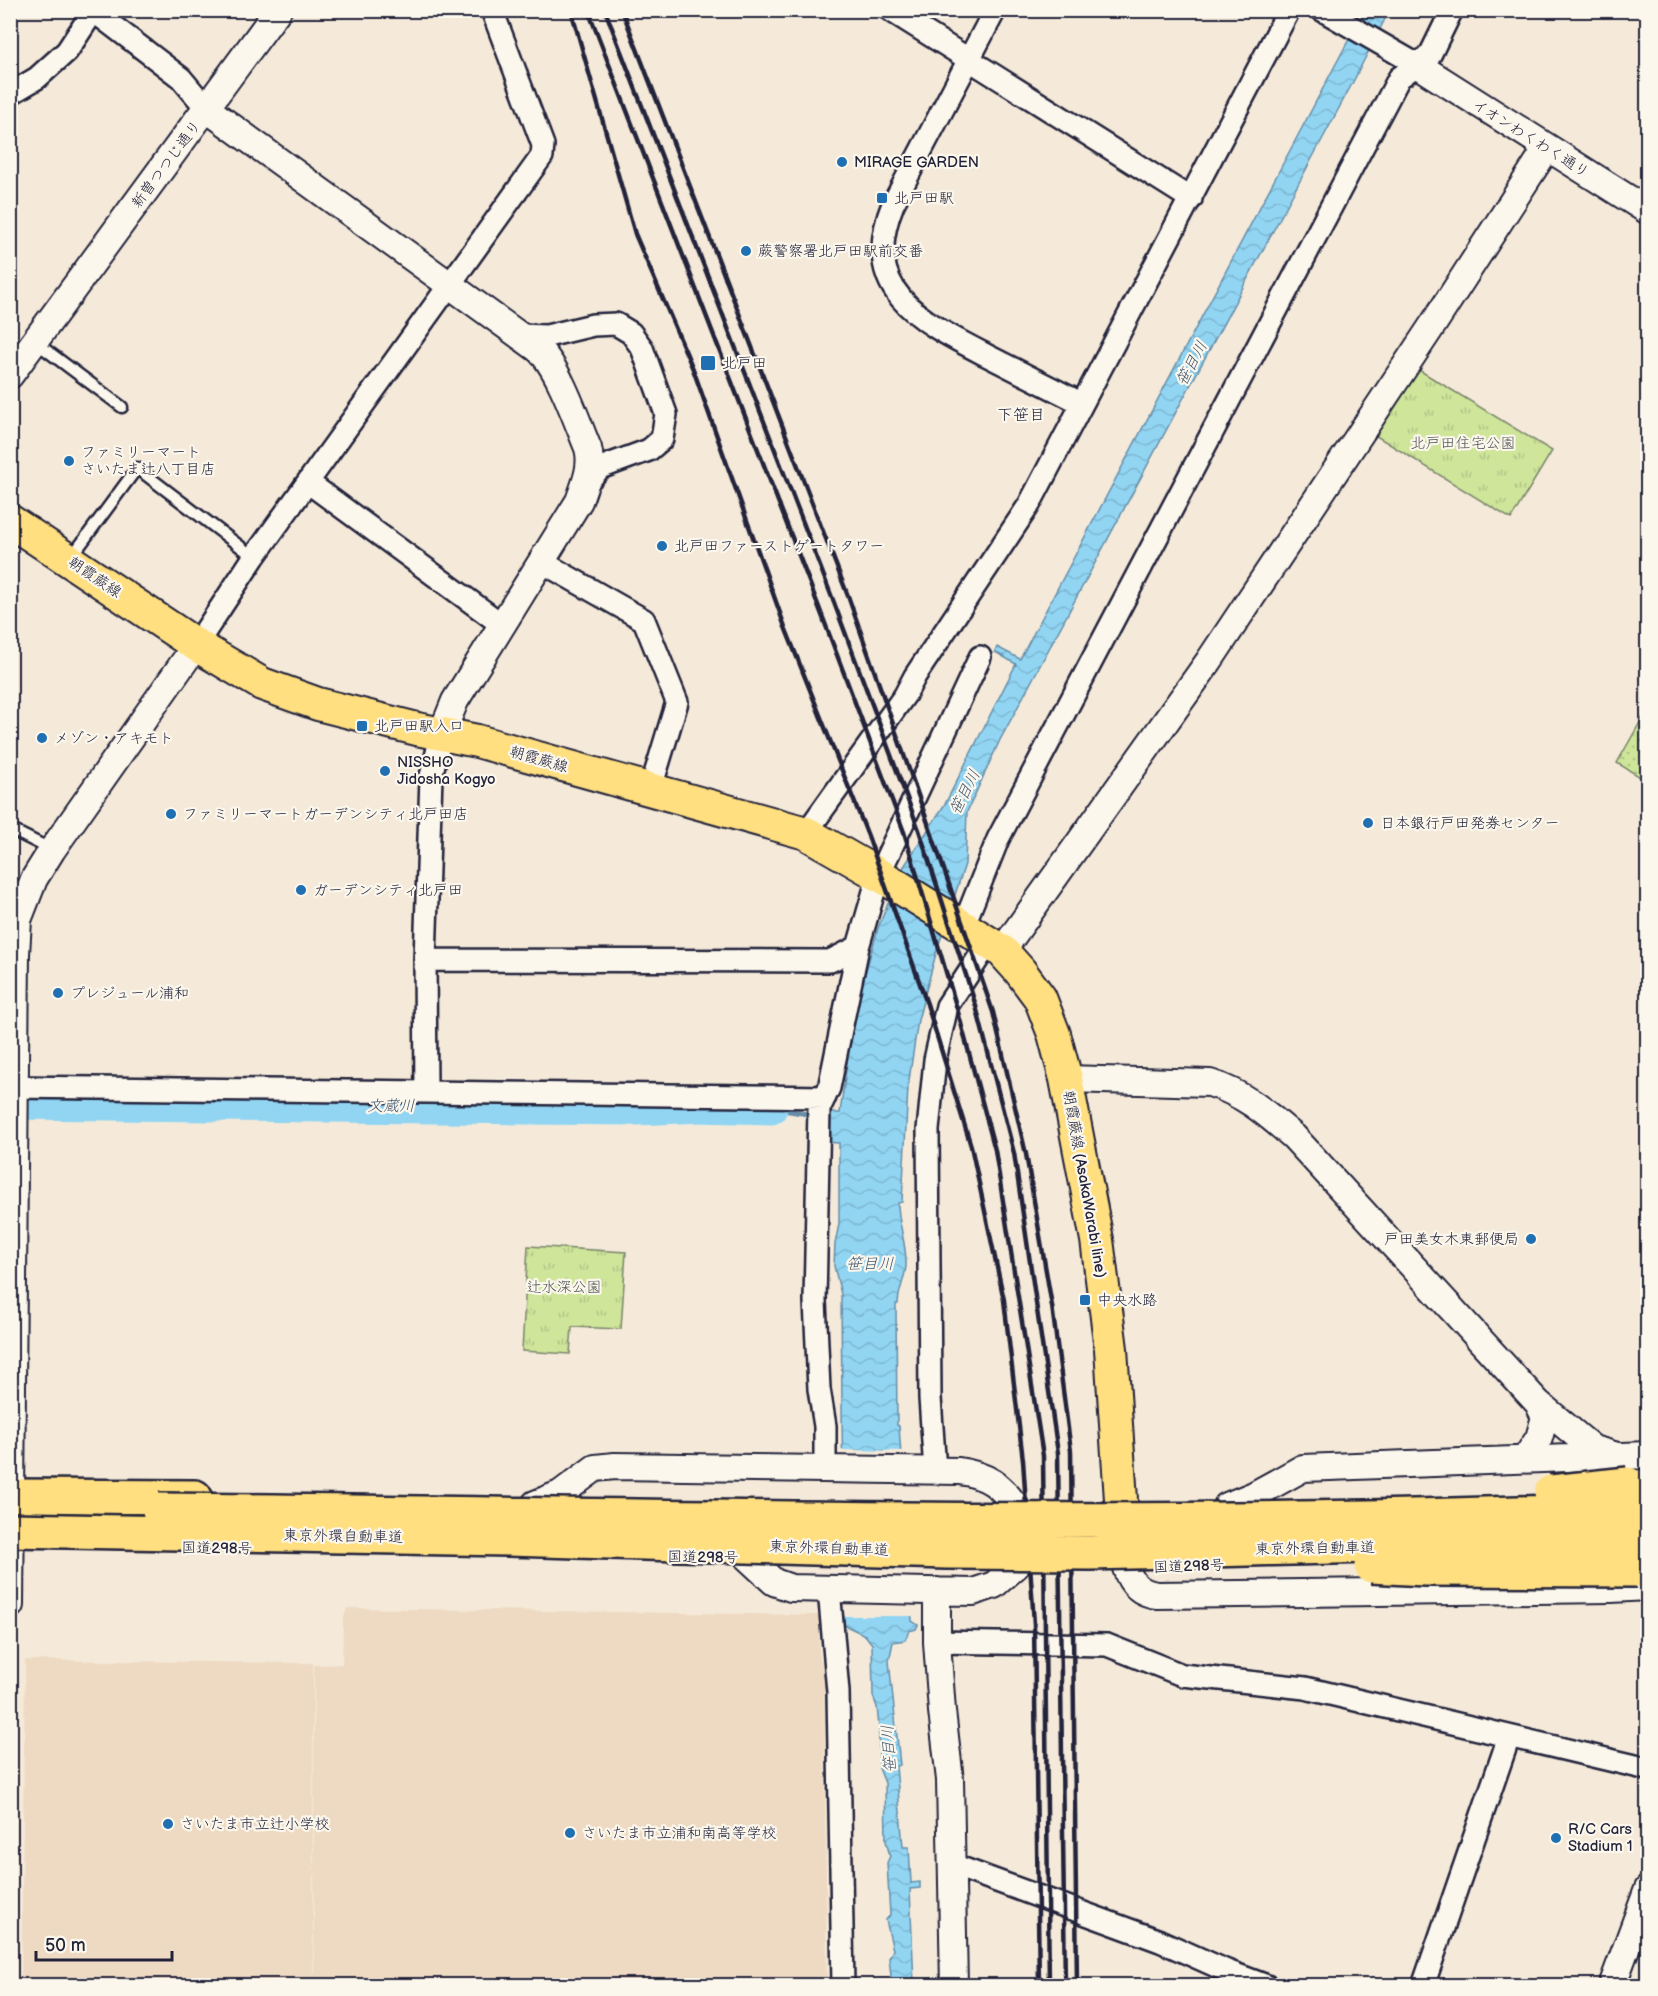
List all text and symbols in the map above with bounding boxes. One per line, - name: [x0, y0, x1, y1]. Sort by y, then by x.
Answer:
- street label: イオンわくわく通り: [1469, 95, 1593, 182]
- street label: 新曽つつじ通り: [127, 117, 206, 212]
- place label: MIRAGE GARDEN: [854, 153, 979, 172]
- marker: MIRAGE GARDEN: [835, 155, 849, 169]
- place label: 北戸田駅: [894, 189, 954, 208]
- marker: 北戸田駅: [875, 191, 889, 205]
- place label: 蕨警察署北戸田駅前交番: [758, 242, 923, 261]
- marker: 蕨警察署北戸田駅前交番: [739, 244, 753, 258]
- water label: 笹目川: [1173, 338, 1212, 389]
- marker: 北戸田: [699, 354, 717, 372]
- place label: 北戸田: [722, 354, 767, 373]
- district label: 下笹目: [997, 406, 1045, 425]
- park label: 北戸田住宅公園: [1410, 434, 1516, 453]
- place label: ファミリーマート さいたま辻八丁目店: [81, 443, 215, 479]
- marker: ファミリーマート さいたま辻八丁目店: [62, 454, 76, 468]
- place label: 北戸田ファーストゲートタワー: [674, 537, 884, 556]
- marker: 北戸田ファーストゲートタワー: [655, 539, 669, 553]
- street label: 朝霞蕨線: [65, 553, 125, 602]
- place label: 北戸田駅入口: [374, 717, 464, 736]
- marker: 北戸田駅入口: [355, 719, 369, 733]
- place label: メゾン・アキモト: [54, 729, 174, 748]
- marker: メゾン・アキモト: [35, 731, 49, 745]
- street label: 朝霞蕨線: [507, 742, 570, 777]
- place label: NISSHO Jidosha Kogyo: [397, 753, 496, 789]
- marker: NISSHO Jidosha Kogyo: [378, 764, 392, 778]
- water label: 笹目川: [946, 767, 985, 818]
- place label: ファミリーマートガーデンシティ北戸田店: [183, 805, 468, 824]
- marker: ファミリーマートガーデンシティ北戸田店: [164, 807, 178, 821]
- place label: 日本銀行戸田発券センター: [1380, 814, 1559, 833]
- marker: 日本銀行戸田発券センター: [1361, 816, 1375, 830]
- place label: ガーデンシティ北戸田: [313, 881, 463, 900]
- marker: ガーデンシティ北戸田: [294, 883, 308, 897]
- place label: プレジュール浦和: [70, 984, 189, 1003]
- marker: プレジュール浦和: [51, 986, 65, 1000]
- street label: 朝霞蕨線 (AsakaWarabi line): [1059, 1089, 1110, 1279]
- water label: 文蔵川: [367, 1097, 415, 1116]
- place label: 戸田美女木東郵便局: [1384, 1230, 1519, 1249]
- marker: 戸田美女木東郵便局: [1524, 1232, 1538, 1246]
- water label: 笹目川: [846, 1255, 894, 1274]
- park label: 辻水深公園: [526, 1278, 602, 1297]
- place label: 中央水路: [1097, 1291, 1157, 1310]
- marker: 中央水路: [1078, 1293, 1092, 1307]
- street label: 東京外環自動車道: [283, 1526, 403, 1547]
- street label: 東京外環自動車道: [769, 1537, 889, 1560]
- street label: 国道298号: [181, 1538, 253, 1559]
- street label: 東京外環自動車道: [1255, 1538, 1375, 1559]
- street label: 国道298号: [667, 1547, 739, 1568]
- street label: 国道298号: [1153, 1556, 1225, 1577]
- water label: 笹目川: [878, 1724, 901, 1774]
- place label: さいたま市立辻小学校: [180, 1815, 329, 1834]
- marker: さいたま市立辻小学校: [161, 1817, 175, 1831]
- place label: R/C Cars Stadium 1: [1568, 1820, 1633, 1856]
- place label: さいたま市立浦和南高等学校: [582, 1824, 776, 1843]
- marker: さいたま市立浦和南高等学校: [563, 1826, 577, 1840]
- marker: R/C Cars Stadium 1: [1549, 1831, 1563, 1845]
- scale bar: [36, 1924, 172, 1962]
- text: 50 m: [45, 1935, 86, 1956]

